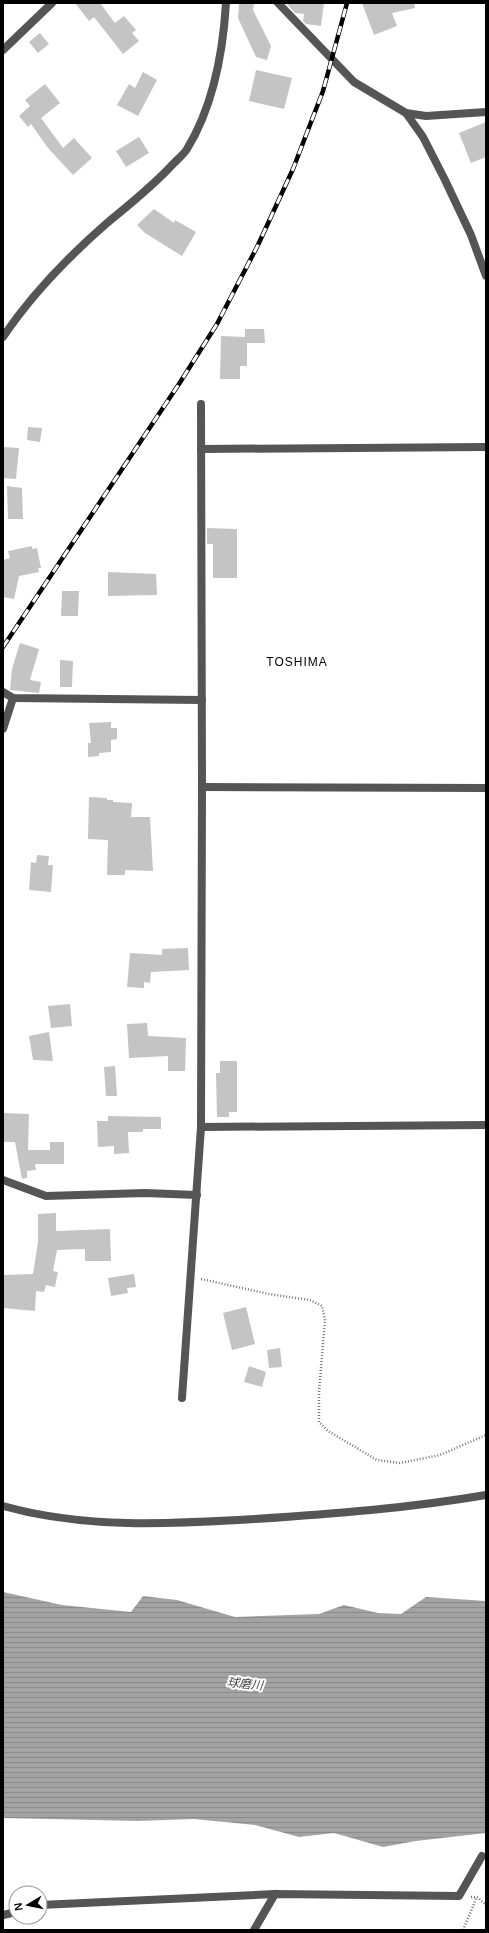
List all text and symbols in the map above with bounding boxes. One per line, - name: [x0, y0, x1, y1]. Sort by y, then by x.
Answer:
- district label: TOSHIMA: [266, 655, 328, 669]
- water label: 球磨川: [226, 1675, 266, 1693]
- north arrow: [8, 1885, 48, 1925]
- text: N: [12, 1902, 25, 1912]

